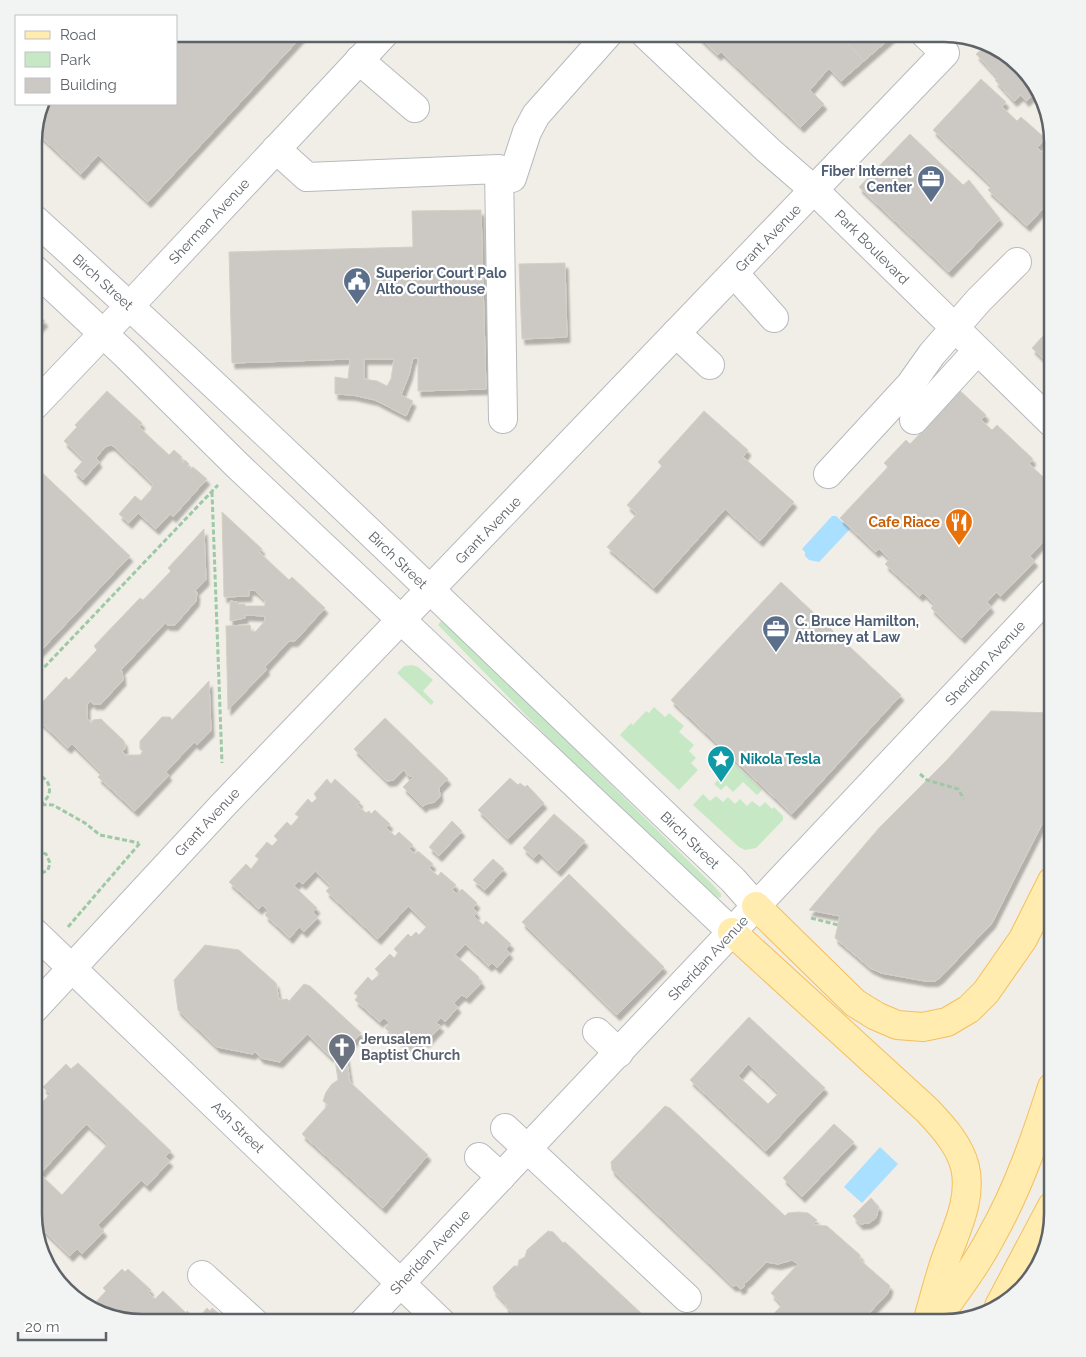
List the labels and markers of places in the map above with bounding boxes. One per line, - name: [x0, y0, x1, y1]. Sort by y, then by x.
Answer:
- place label: Fiber Internet Center: [821, 163, 913, 195]
- office icon: Fiber Internet Center: [916, 164, 946, 203]
- place label: Superior Court Palo Alto Courthouse: [376, 265, 507, 297]
- public building icon: Superior Court Palo Alto Courthouse: [342, 266, 372, 305]
- restaurant icon: Cafe Riace: [944, 507, 974, 546]
- place label: Cafe Riace: [868, 514, 941, 530]
- place label: C. Bruce Hamilton, Attorney at Law: [795, 613, 919, 645]
- office icon: C. Bruce Hamilton, Attorney at Law: [761, 614, 791, 653]
- place icon: Nikola Tesla: [706, 744, 736, 783]
- place label: Nikola Tesla: [740, 751, 821, 767]
- place label: Jerusalem Baptist Church: [361, 1031, 460, 1063]
- church icon: Jerusalem Baptist Church: [327, 1032, 357, 1071]

